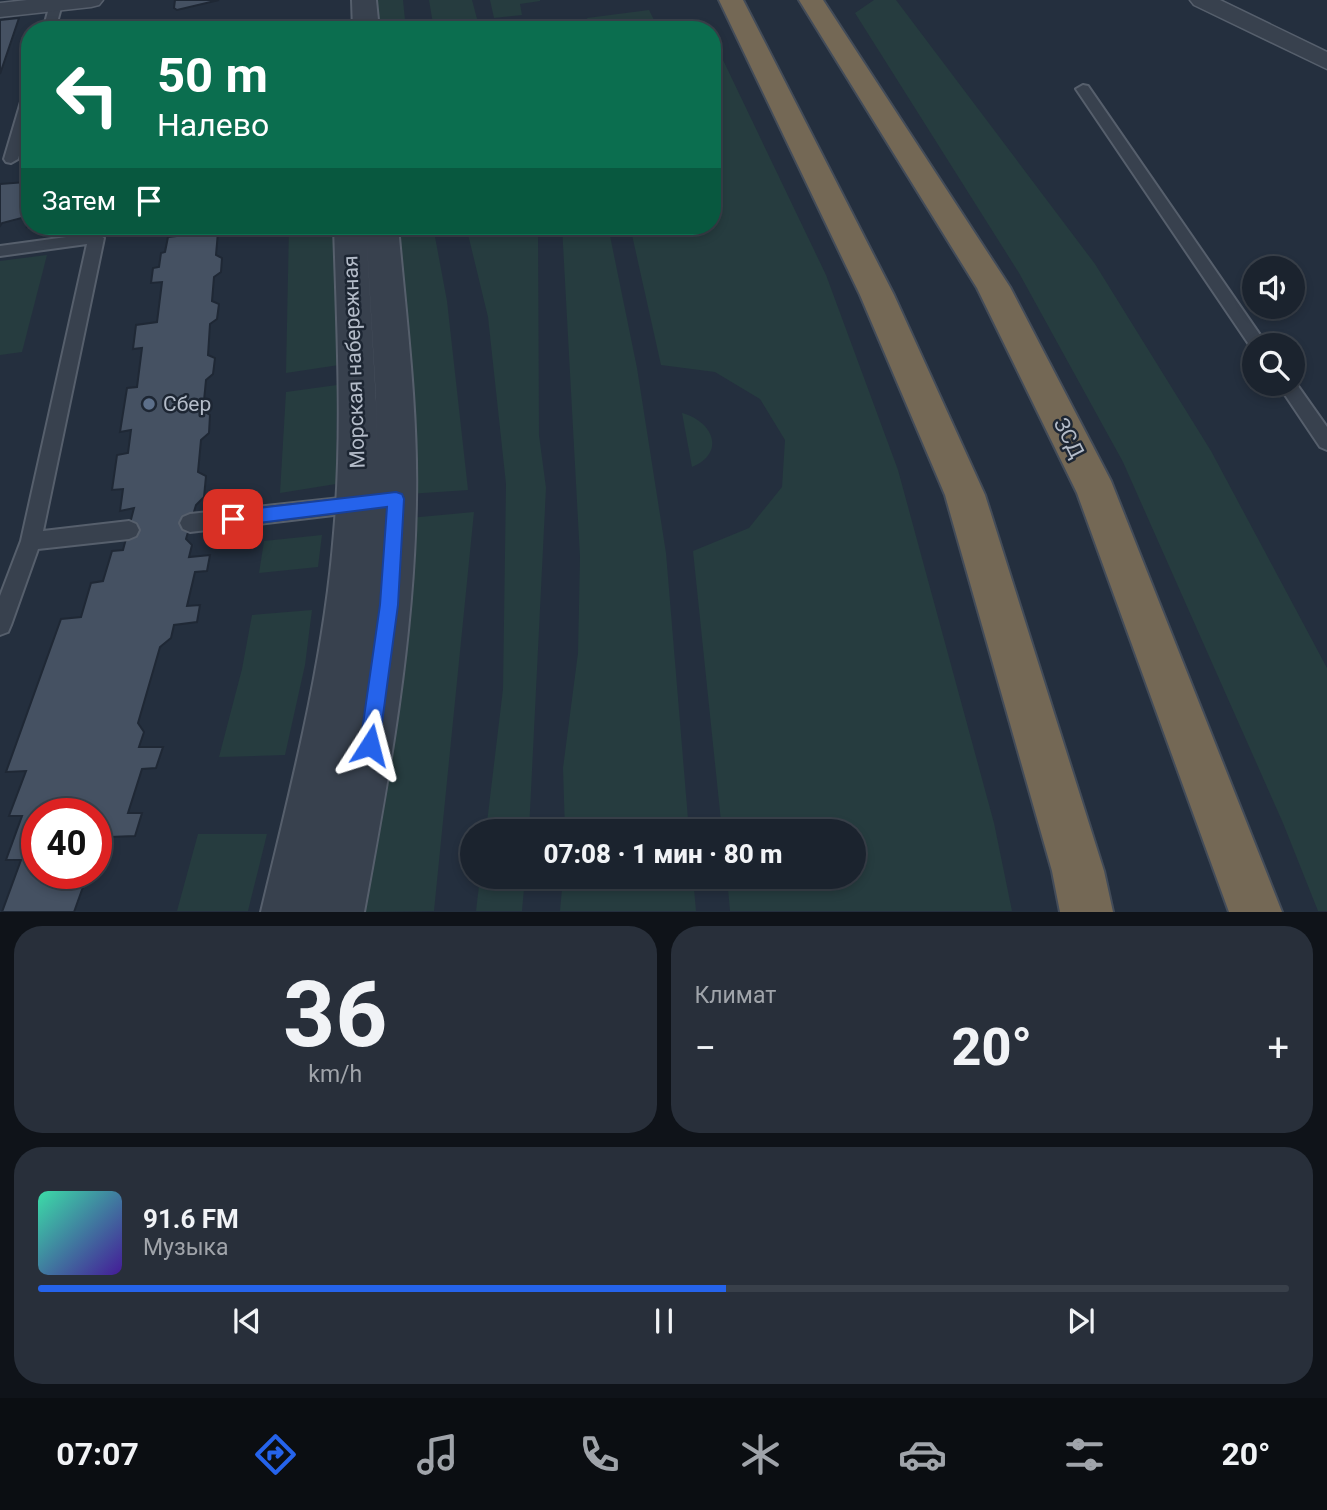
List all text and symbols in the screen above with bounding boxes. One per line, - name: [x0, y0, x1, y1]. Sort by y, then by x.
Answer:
- text: 50 m: [157, 47, 268, 104]
- icon: left: [42, 49, 133, 140]
- text: Налево: [157, 106, 269, 144]
- icon: arrive: [130, 182, 168, 220]
- text: Затем: [42, 186, 116, 216]
- street label: Морская набережная: [338, 255, 370, 469]
- map controls: [1242, 256, 1305, 396]
- button: sound: [1242, 256, 1305, 319]
- button: search: [1242, 333, 1305, 396]
- place label: Сбер: [163, 392, 211, 416]
- marker: Сбер: [141, 396, 157, 412]
- street label: ЗСД: [1049, 414, 1089, 462]
- pin: [203, 489, 263, 549]
- icon: arrive: [214, 500, 252, 538]
- position arrow: [333, 708, 407, 782]
- speed limit sign: 40: [21, 798, 112, 889]
- text: 07:08 · 1 мин · 80 m: [543, 839, 783, 869]
- text: 36: [283, 962, 387, 1068]
- text: Климат: [695, 982, 776, 1009]
- text: 20°: [952, 1017, 1032, 1078]
- text: −: [695, 1026, 716, 1070]
- text: +: [1267, 1026, 1289, 1070]
- text: km/h: [308, 1061, 362, 1088]
- text: 91.6 FM: [143, 1204, 239, 1234]
- text: Музыка: [143, 1234, 228, 1261]
- icon: previous: [228, 1302, 266, 1340]
- icon: pause: [645, 1302, 683, 1340]
- icon: next: [1062, 1302, 1100, 1340]
- icon: directions: [251, 1430, 300, 1479]
- icon: music: [413, 1430, 462, 1479]
- icon: phone: [575, 1430, 624, 1479]
- icon: climate: [736, 1430, 785, 1479]
- icon: car: [898, 1430, 947, 1479]
- icon: filters: [1060, 1430, 1109, 1479]
- text: 07:07: [56, 1435, 139, 1473]
- text: 20°: [1221, 1435, 1271, 1473]

